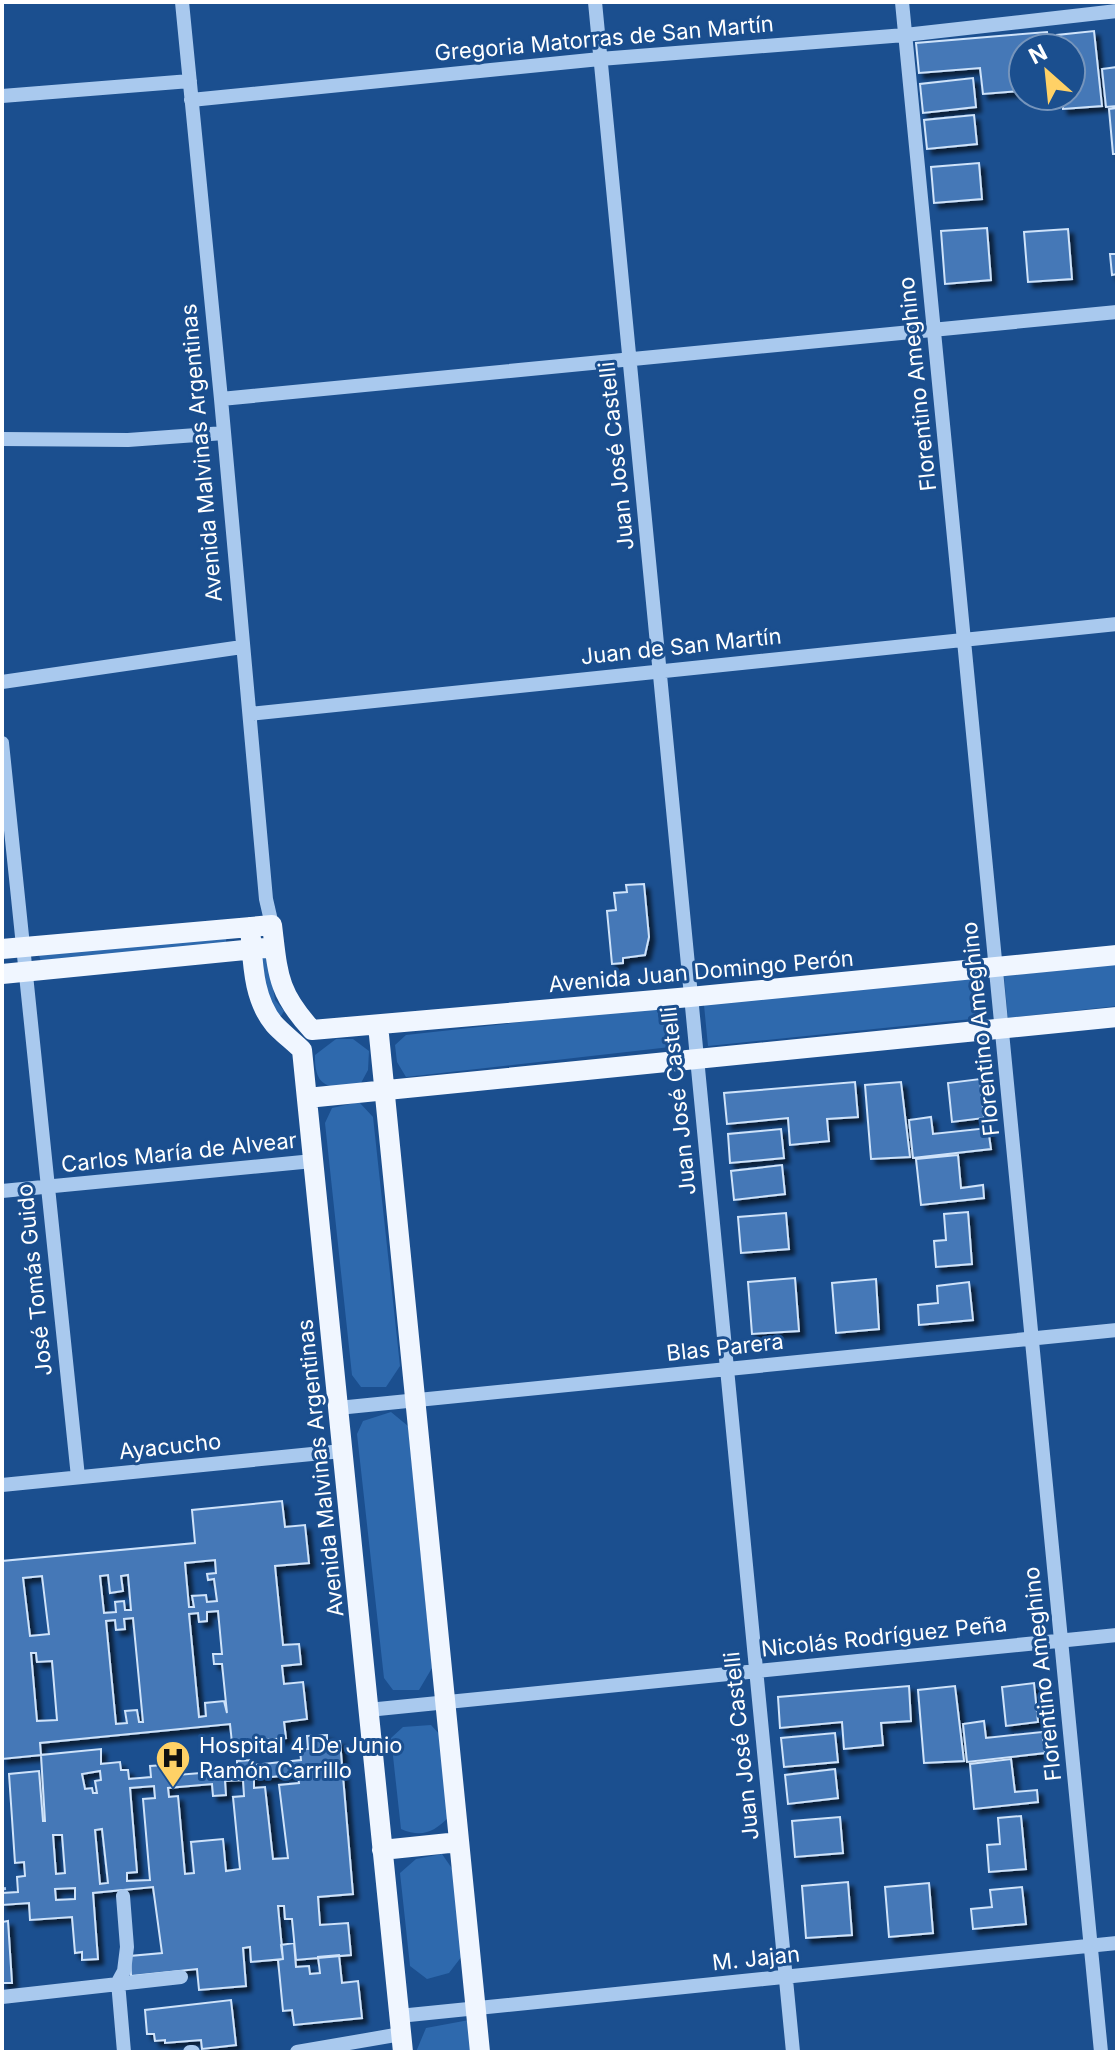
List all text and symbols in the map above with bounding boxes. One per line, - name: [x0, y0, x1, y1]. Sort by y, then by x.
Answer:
- street label: Gregoria Matorras de San Martín: [433, 10, 775, 66]
- north arrow: [1007, 32, 1087, 112]
- text: N: [1025, 39, 1051, 70]
- street label: Florentino Ameghino: [893, 276, 941, 492]
- street label: Avenida Malvinas Argentinas: [175, 303, 227, 603]
- street label: Juan José Castelli: [593, 361, 639, 551]
- street label: Juan de San Martín: [579, 623, 783, 669]
- street label: Florentino Ameghino: [956, 921, 1004, 1137]
- street label: Avenida Juan Domingo Perón: [547, 945, 855, 997]
- street label: Juan José Castelli: [655, 1006, 701, 1196]
- street label: Carlos María de Alvear: [60, 1127, 298, 1177]
- street label: José Tomás Guido: [11, 1183, 57, 1377]
- street label: Avenida Malvinas Argentinas: [291, 1318, 349, 1618]
- street label: Blas Parera: [665, 1328, 785, 1366]
- street label: Ayacucho: [118, 1428, 222, 1464]
- street label: Florentino Ameghino: [1018, 1566, 1066, 1782]
- street label: Nicolás Rodríguez Peña: [760, 1610, 1008, 1662]
- street label: Juan José Castelli: [718, 1651, 764, 1841]
- place label: Hospital 4 De Junio Ramón Carrillo: [199, 1732, 403, 1783]
- hospital icon: Hospital 4 De Junio Ramón Carrillo: [154, 1739, 192, 1789]
- street label: M. Jajan: [711, 1940, 801, 1976]

